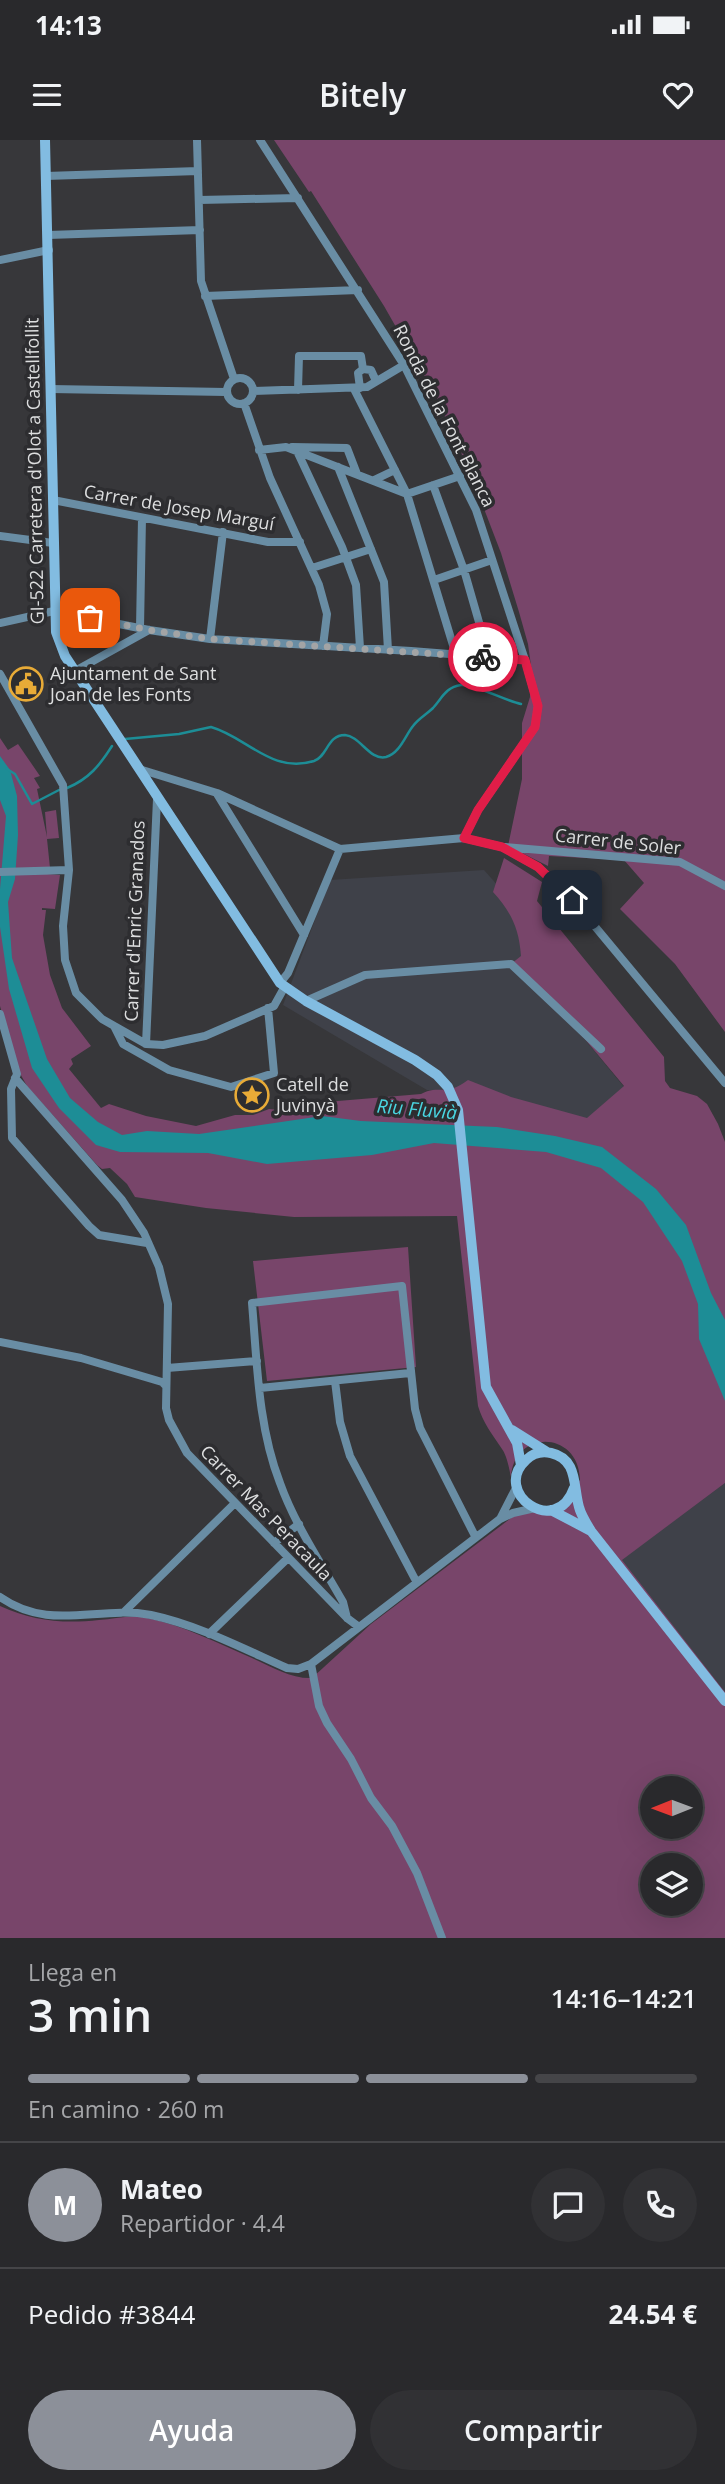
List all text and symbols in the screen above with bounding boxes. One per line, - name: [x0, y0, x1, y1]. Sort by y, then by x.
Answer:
- text: 14:13: [35, 7, 102, 43]
- text: Bitely: [319, 73, 406, 116]
- icon: menu: [28, 76, 66, 114]
- icon: heart: [659, 76, 697, 114]
- street label: GI-522 Carretera d'Olot a Castellfollit: [19, 317, 49, 625]
- street label: Ronda de la Font Blanca: [388, 320, 501, 511]
- street label: Carrer de Josep Marguí: [82, 478, 277, 536]
- pin: [60, 588, 120, 648]
- icon: bag: [71, 599, 109, 637]
- courier: [448, 622, 518, 692]
- icon: bike: [464, 638, 502, 676]
- place label: Ajuntament de Sant Joan de les Fonts: [48, 661, 216, 706]
- public building icon: Ajuntament de Sant Joan de les Fonts: [7, 665, 45, 703]
- street label: Carrer d'Enric Granados: [118, 820, 150, 1022]
- street label: Carrer de Soler: [554, 822, 683, 860]
- pin: [542, 870, 602, 930]
- icon: home: [553, 881, 591, 919]
- place label: Catell de Juvinyà: [274, 1072, 349, 1117]
- place icon: Catell de Juvinyà: [233, 1076, 271, 1114]
- water label: Riu Fluvià: [376, 1093, 459, 1125]
- street label: Carrer Mas Peracaula: [196, 1439, 338, 1585]
- north arrow: [640, 1776, 704, 1839]
- map controls: [640, 1776, 703, 1916]
- button: layers: [640, 1853, 703, 1916]
- text: Llega en: [28, 1956, 117, 1988]
- text: 14:16–14:21: [551, 1980, 697, 2016]
- text: 3 min: [28, 1983, 152, 2045]
- text: En camino · 260 m: [28, 2093, 224, 2125]
- button: chat: [531, 2168, 605, 2242]
- button: phone: [623, 2168, 697, 2242]
- text: Mateo: [120, 2171, 203, 2207]
- text: M: [53, 2187, 77, 2223]
- text: Repartidor · 4.4: [120, 2207, 285, 2239]
- text: Pedido #3844: [28, 2296, 195, 2332]
- text: 24.54 €: [609, 2296, 697, 2332]
- button: Ayuda: [28, 2390, 356, 2470]
- button: Compartir: [370, 2390, 697, 2470]

